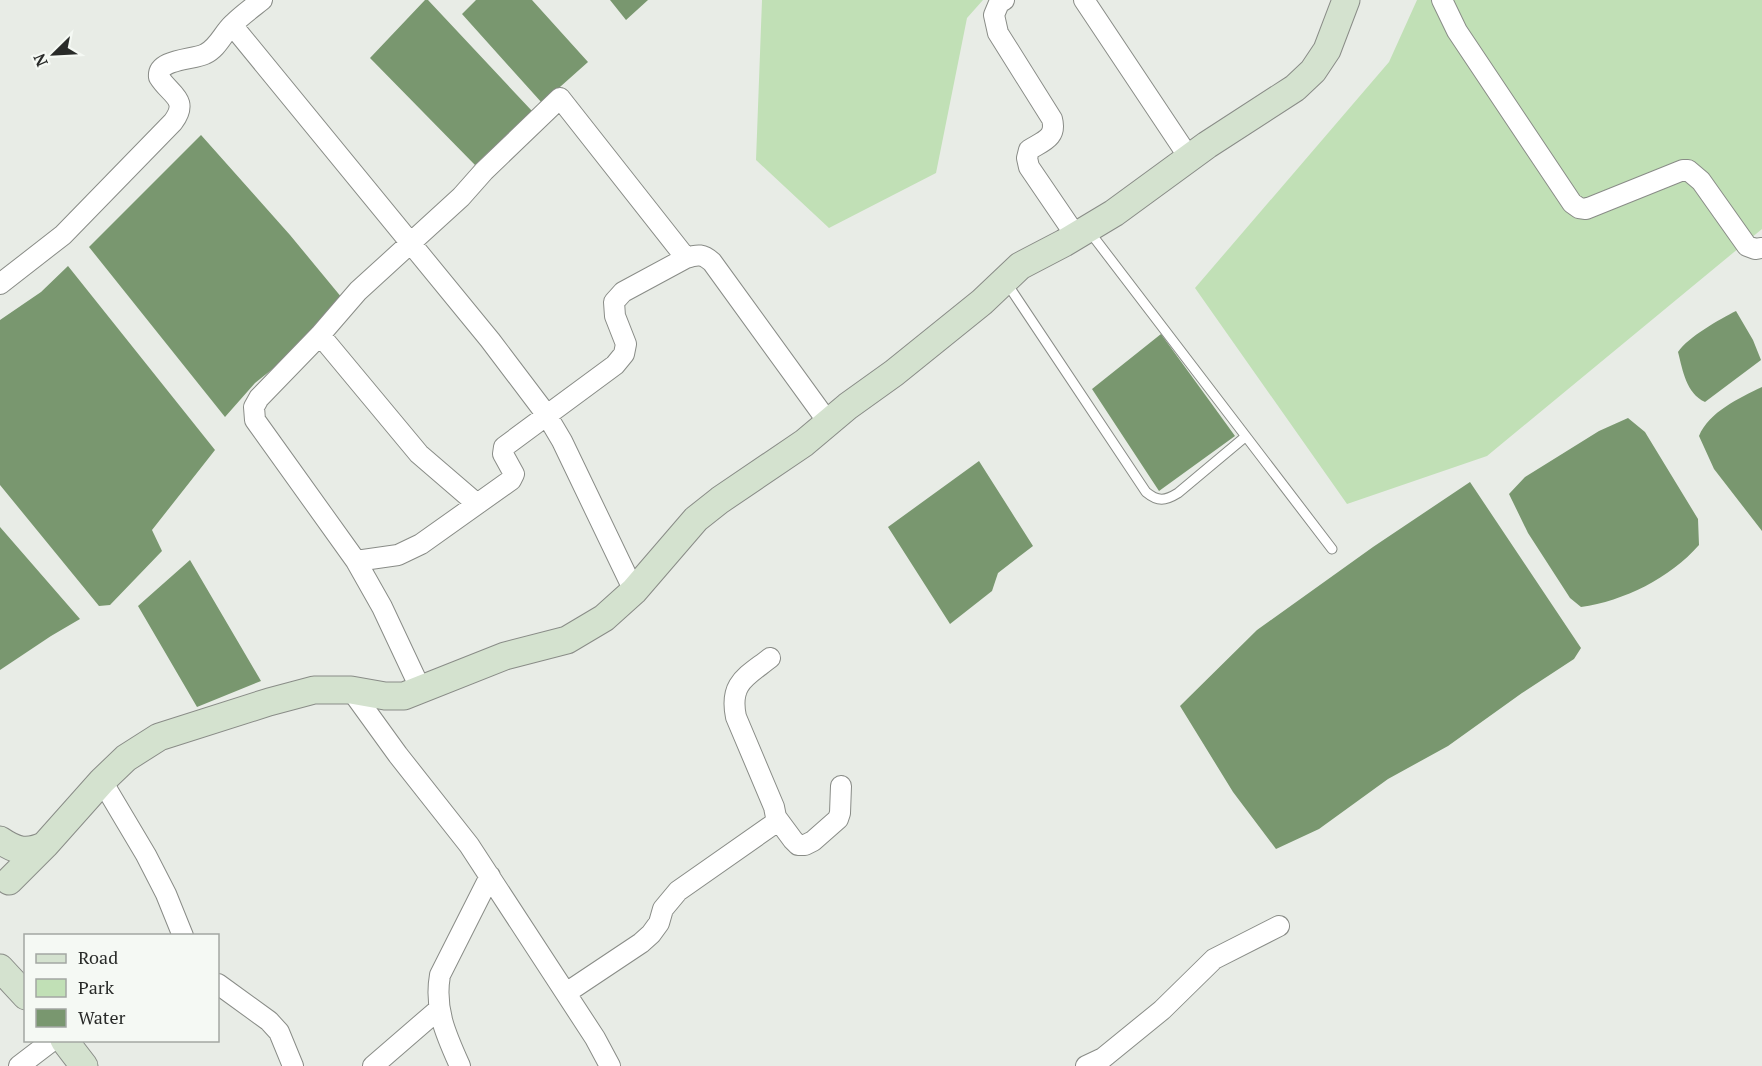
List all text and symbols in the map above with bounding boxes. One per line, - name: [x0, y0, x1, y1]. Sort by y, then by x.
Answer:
- north arrow: [24, 24, 84, 84]
- text: N: [28, 50, 53, 70]
- legend: [24, 934, 219, 1042]
- text: Road: [78, 945, 118, 969]
- text: Park: [78, 975, 115, 999]
- text: Water: [78, 1005, 125, 1029]

